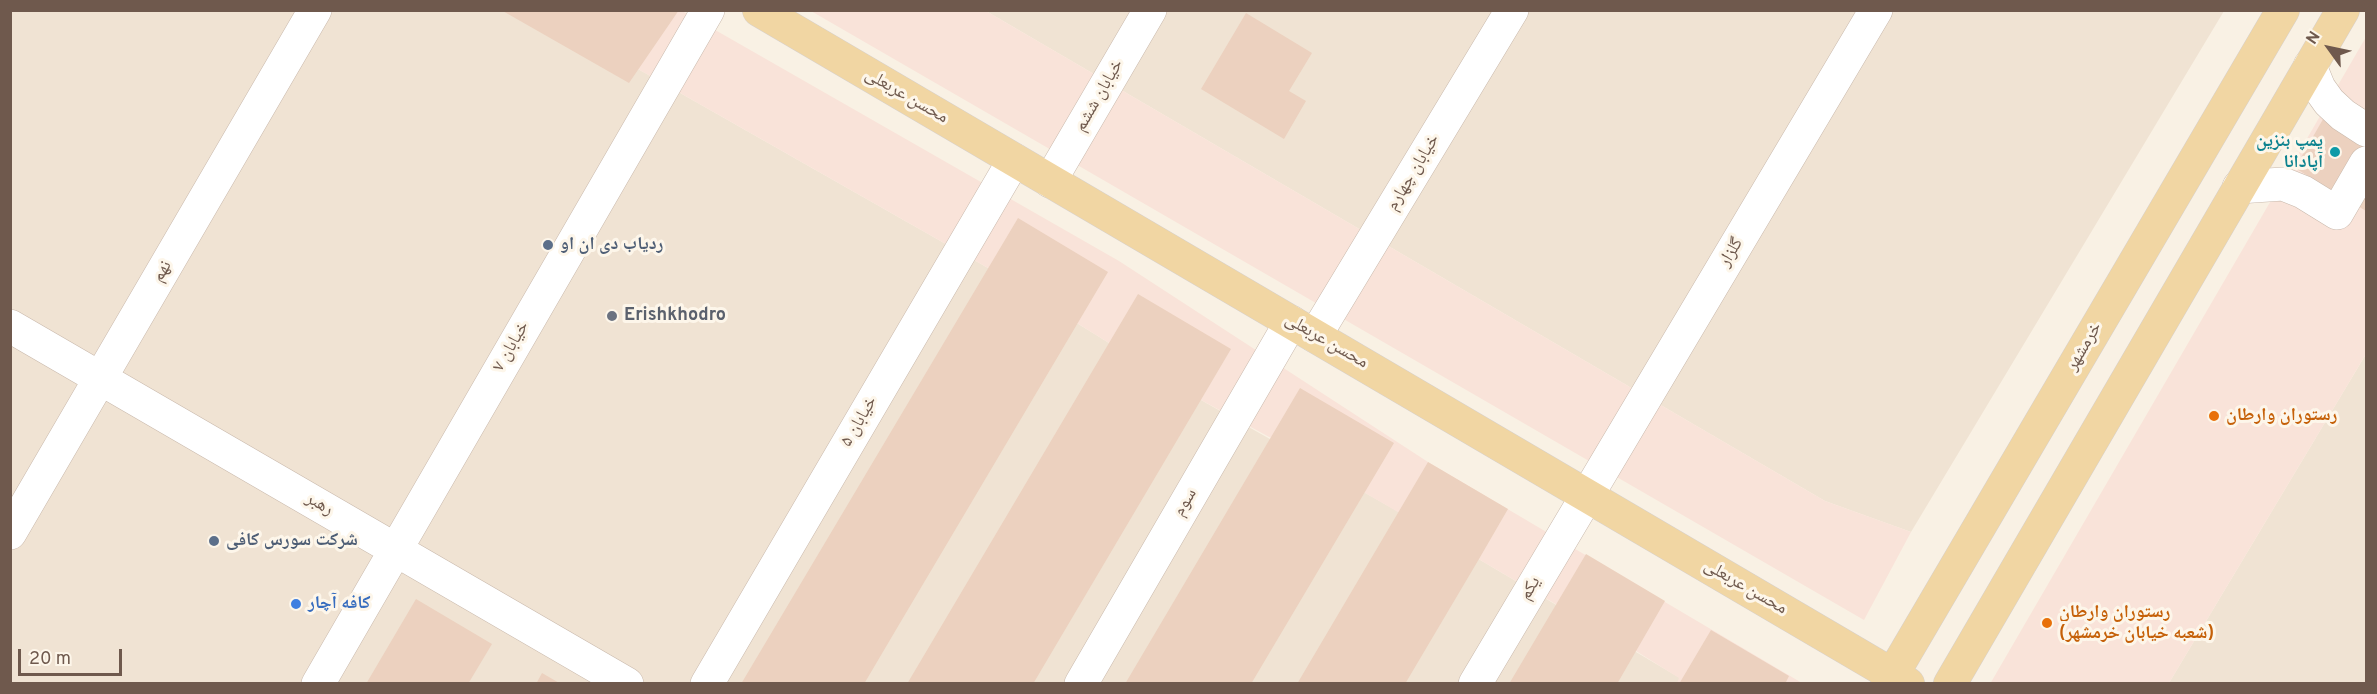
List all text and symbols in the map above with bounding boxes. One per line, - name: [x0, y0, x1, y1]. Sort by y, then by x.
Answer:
- north arrow: [2299, 18, 2359, 78]
- text: N: [2302, 28, 2325, 48]
- street label: خیابان ششم: [1071, 56, 1129, 136]
- street label: محسن عربعلی: [861, 65, 951, 129]
- street label: خیابان چهارم: [1383, 131, 1445, 215]
- place label: پمپ بنزین آپادانا: [2256, 131, 2323, 174]
- marker: پمپ بنزین آپادانا: [2328, 145, 2342, 159]
- place label: ردیاب دی ان او: [560, 234, 663, 256]
- street label: گلزار: [1715, 234, 1749, 272]
- marker: ردیاب دی ان او: [541, 238, 555, 252]
- street label: نهم: [148, 257, 178, 287]
- place label: Erishkhodro: [624, 305, 726, 327]
- marker: Erishkhodro: [605, 309, 619, 323]
- street label: محسن عربعلی: [1281, 310, 1371, 374]
- street label: خیابان ۷: [489, 318, 535, 376]
- street label: خرمشهر: [2062, 319, 2108, 375]
- street label: خیابان ۵: [837, 393, 883, 451]
- place label: رستوران وارطان: [2226, 405, 2337, 427]
- marker: رستوران وارطان: [2207, 409, 2221, 423]
- street label: سوم: [1169, 485, 1203, 521]
- street label: رهبر: [301, 488, 337, 522]
- place label: شرکت سورس کافی: [226, 530, 358, 552]
- marker: شرکت سورس کافی: [207, 534, 221, 548]
- street label: محسن عربعلی: [1700, 556, 1790, 620]
- street label: یکم: [1516, 573, 1546, 605]
- place label: کافه آچار: [308, 593, 370, 615]
- marker: کافه آچار: [289, 597, 303, 611]
- place label: رستوران وارطان (شعبه خیابان خرمشهر): [2059, 602, 2214, 644]
- marker: رستوران وارطان (شعبه خیابان خرمشهر): [2040, 616, 2054, 630]
- scale bar: [21, 637, 124, 675]
- text: 20 m: [29, 648, 71, 671]

